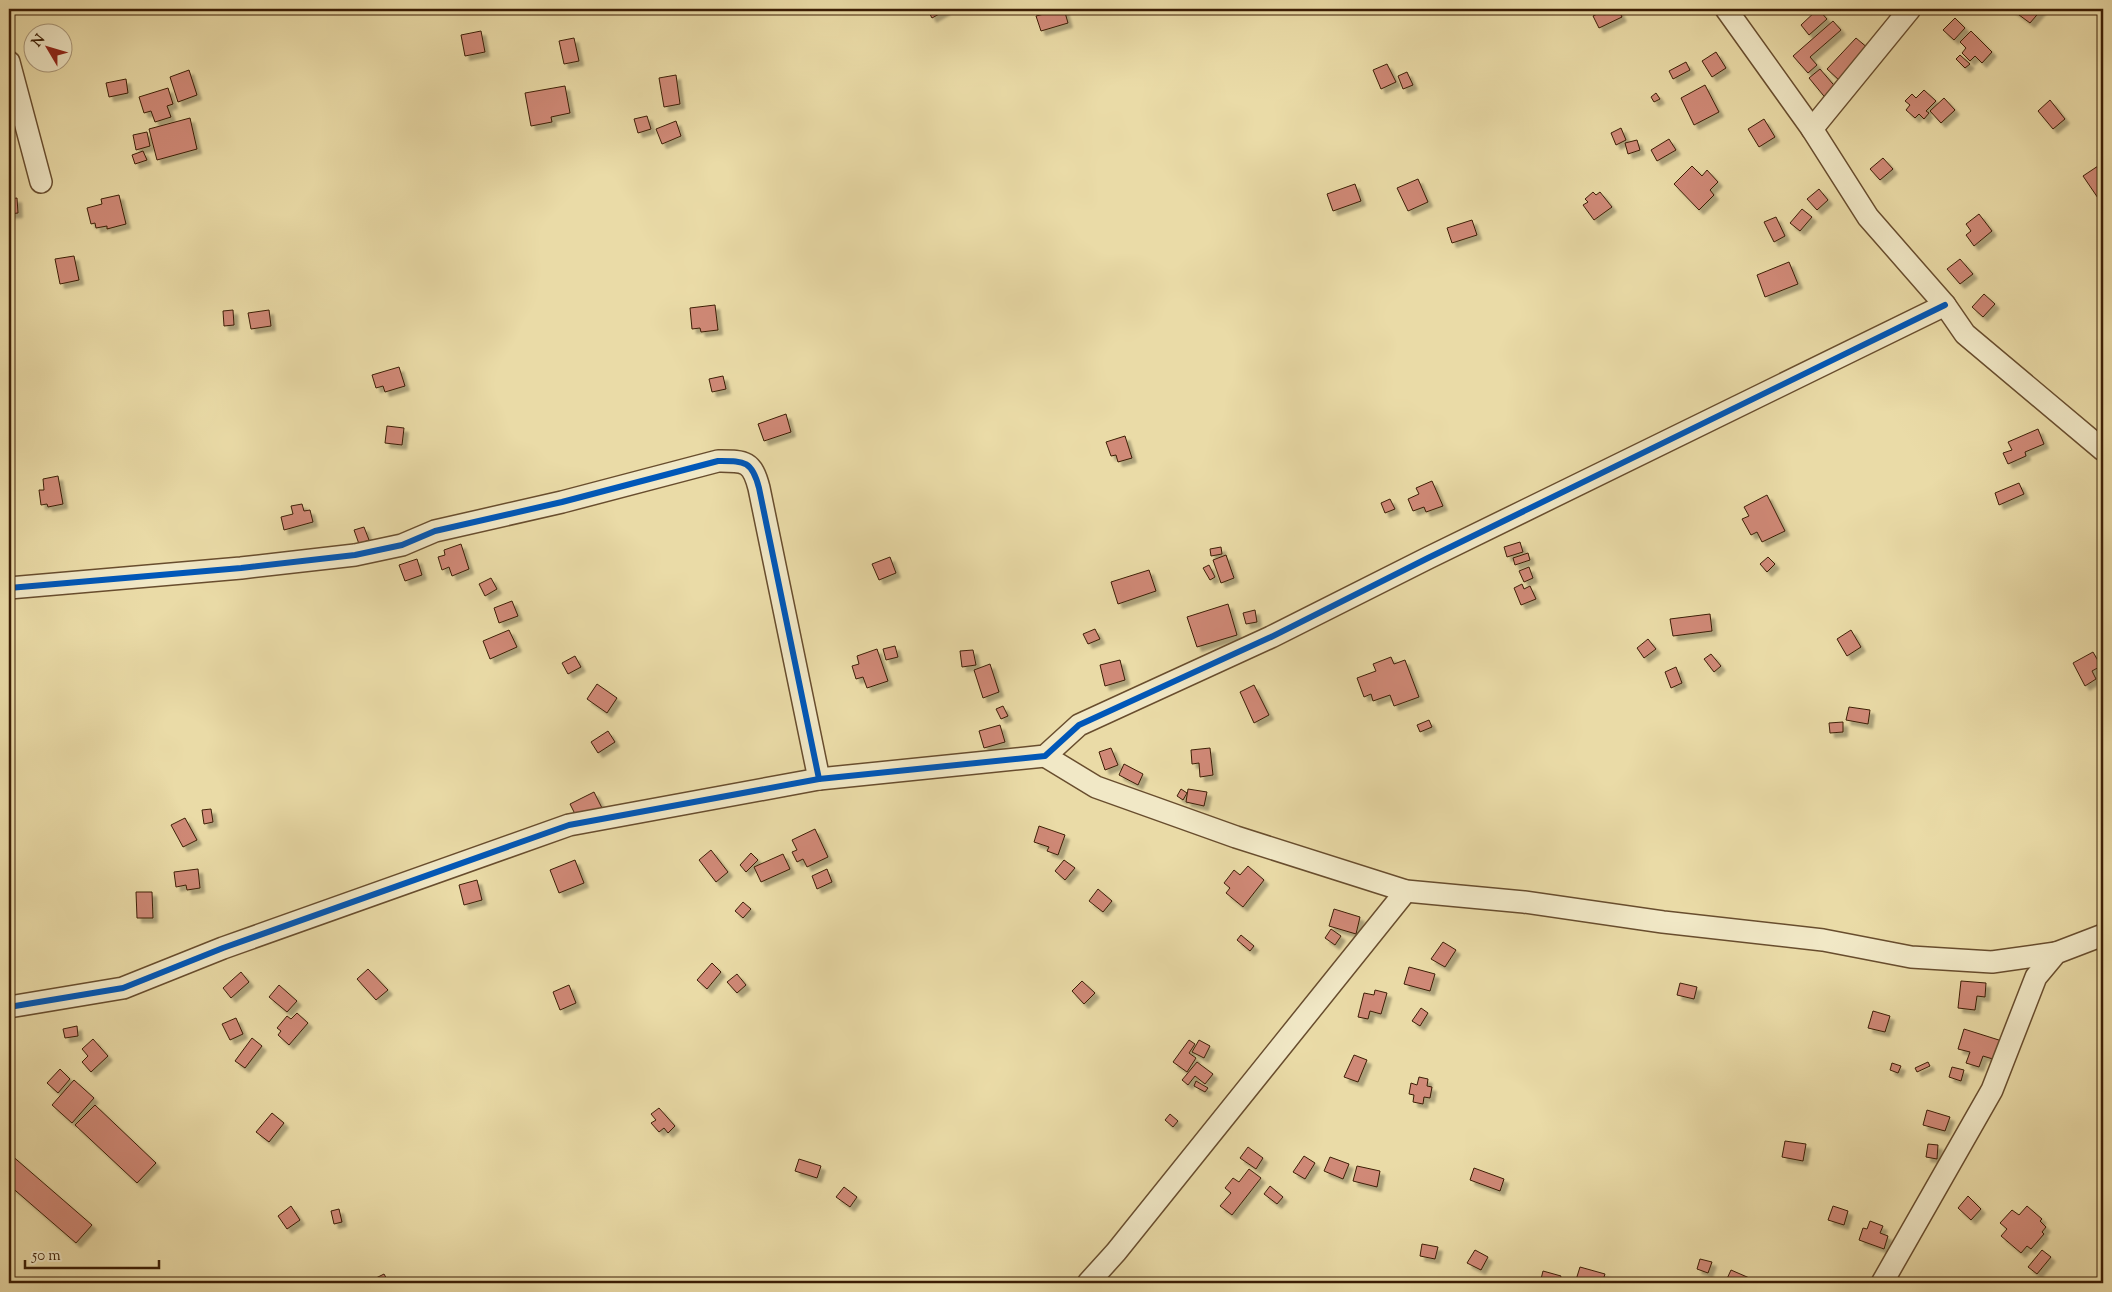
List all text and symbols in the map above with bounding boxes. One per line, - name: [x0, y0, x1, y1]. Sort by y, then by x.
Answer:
- north arrow: [22, 22, 72, 72]
- text: N: [28, 31, 51, 52]
- scale bar: [25, 1237, 159, 1269]
- text: 50 m: [31, 1246, 61, 1267]

